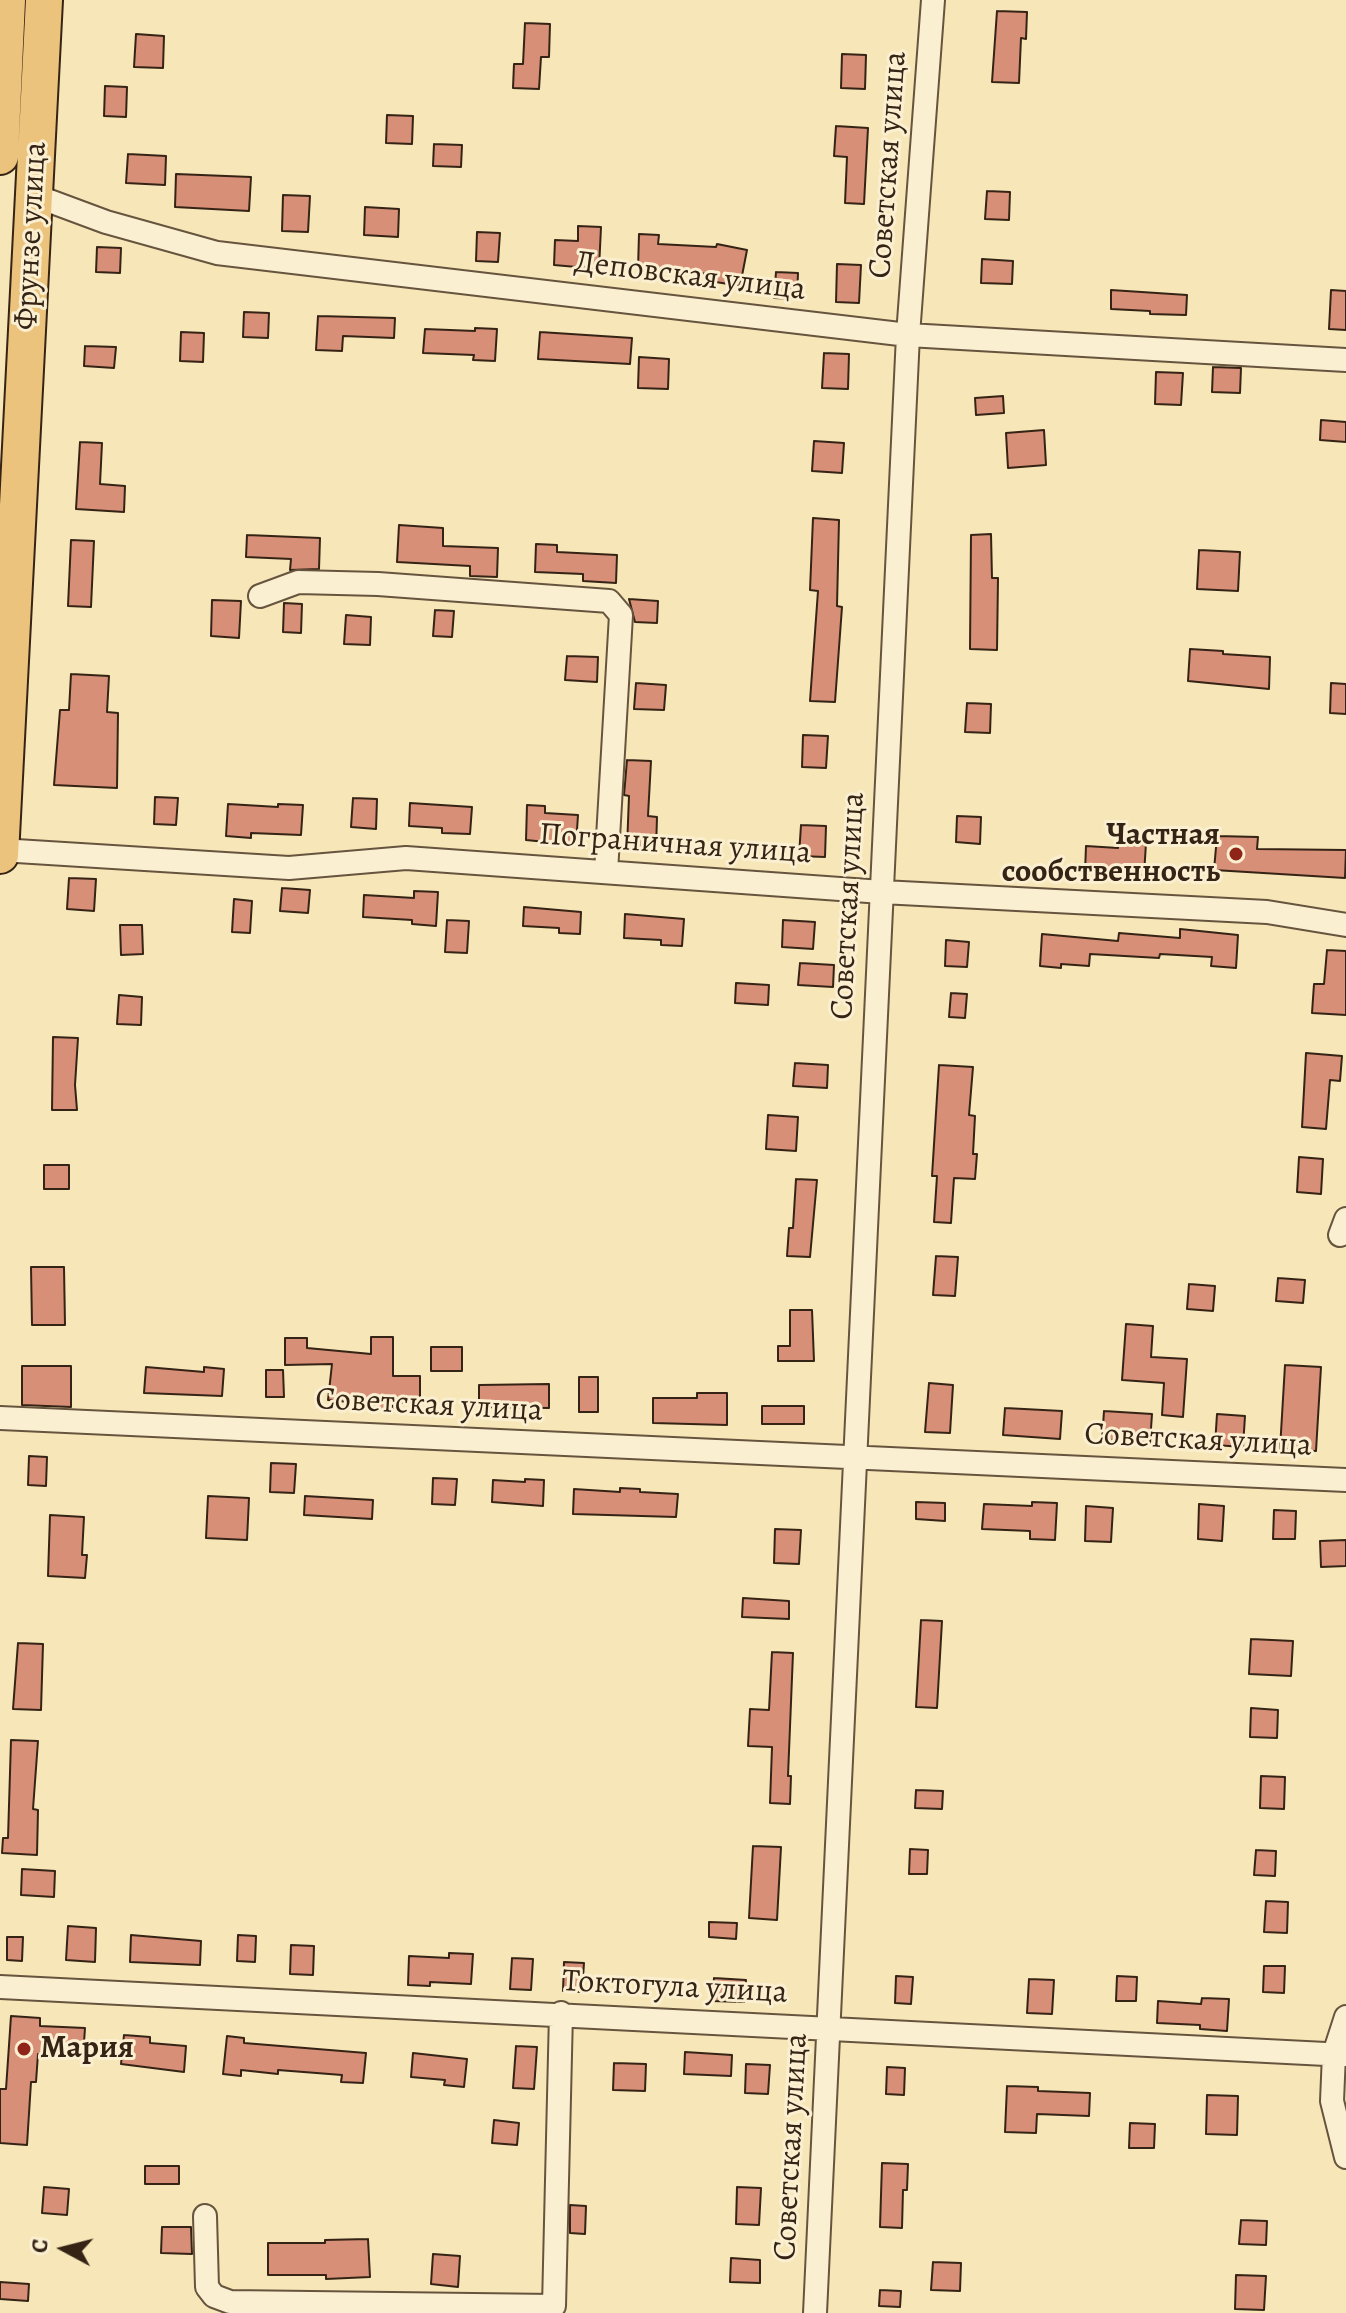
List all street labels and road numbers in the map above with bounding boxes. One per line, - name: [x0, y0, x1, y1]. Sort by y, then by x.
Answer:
- street label: Советская улица: [862, 50, 916, 280]
- street label: Фрунзе улица: [8, 141, 56, 331]
- street label: Деповская улица: [572, 244, 808, 310]
- street label: Советская улица: [824, 791, 874, 1021]
- street label: Пограничная улица: [538, 816, 812, 874]
- street label: Советская улица: [314, 1381, 544, 1431]
- street label: Советская улица: [1083, 1416, 1313, 1466]
- street label: Токтогула улица: [562, 1963, 788, 2013]
- street label: Советская улица: [767, 2032, 817, 2262]

